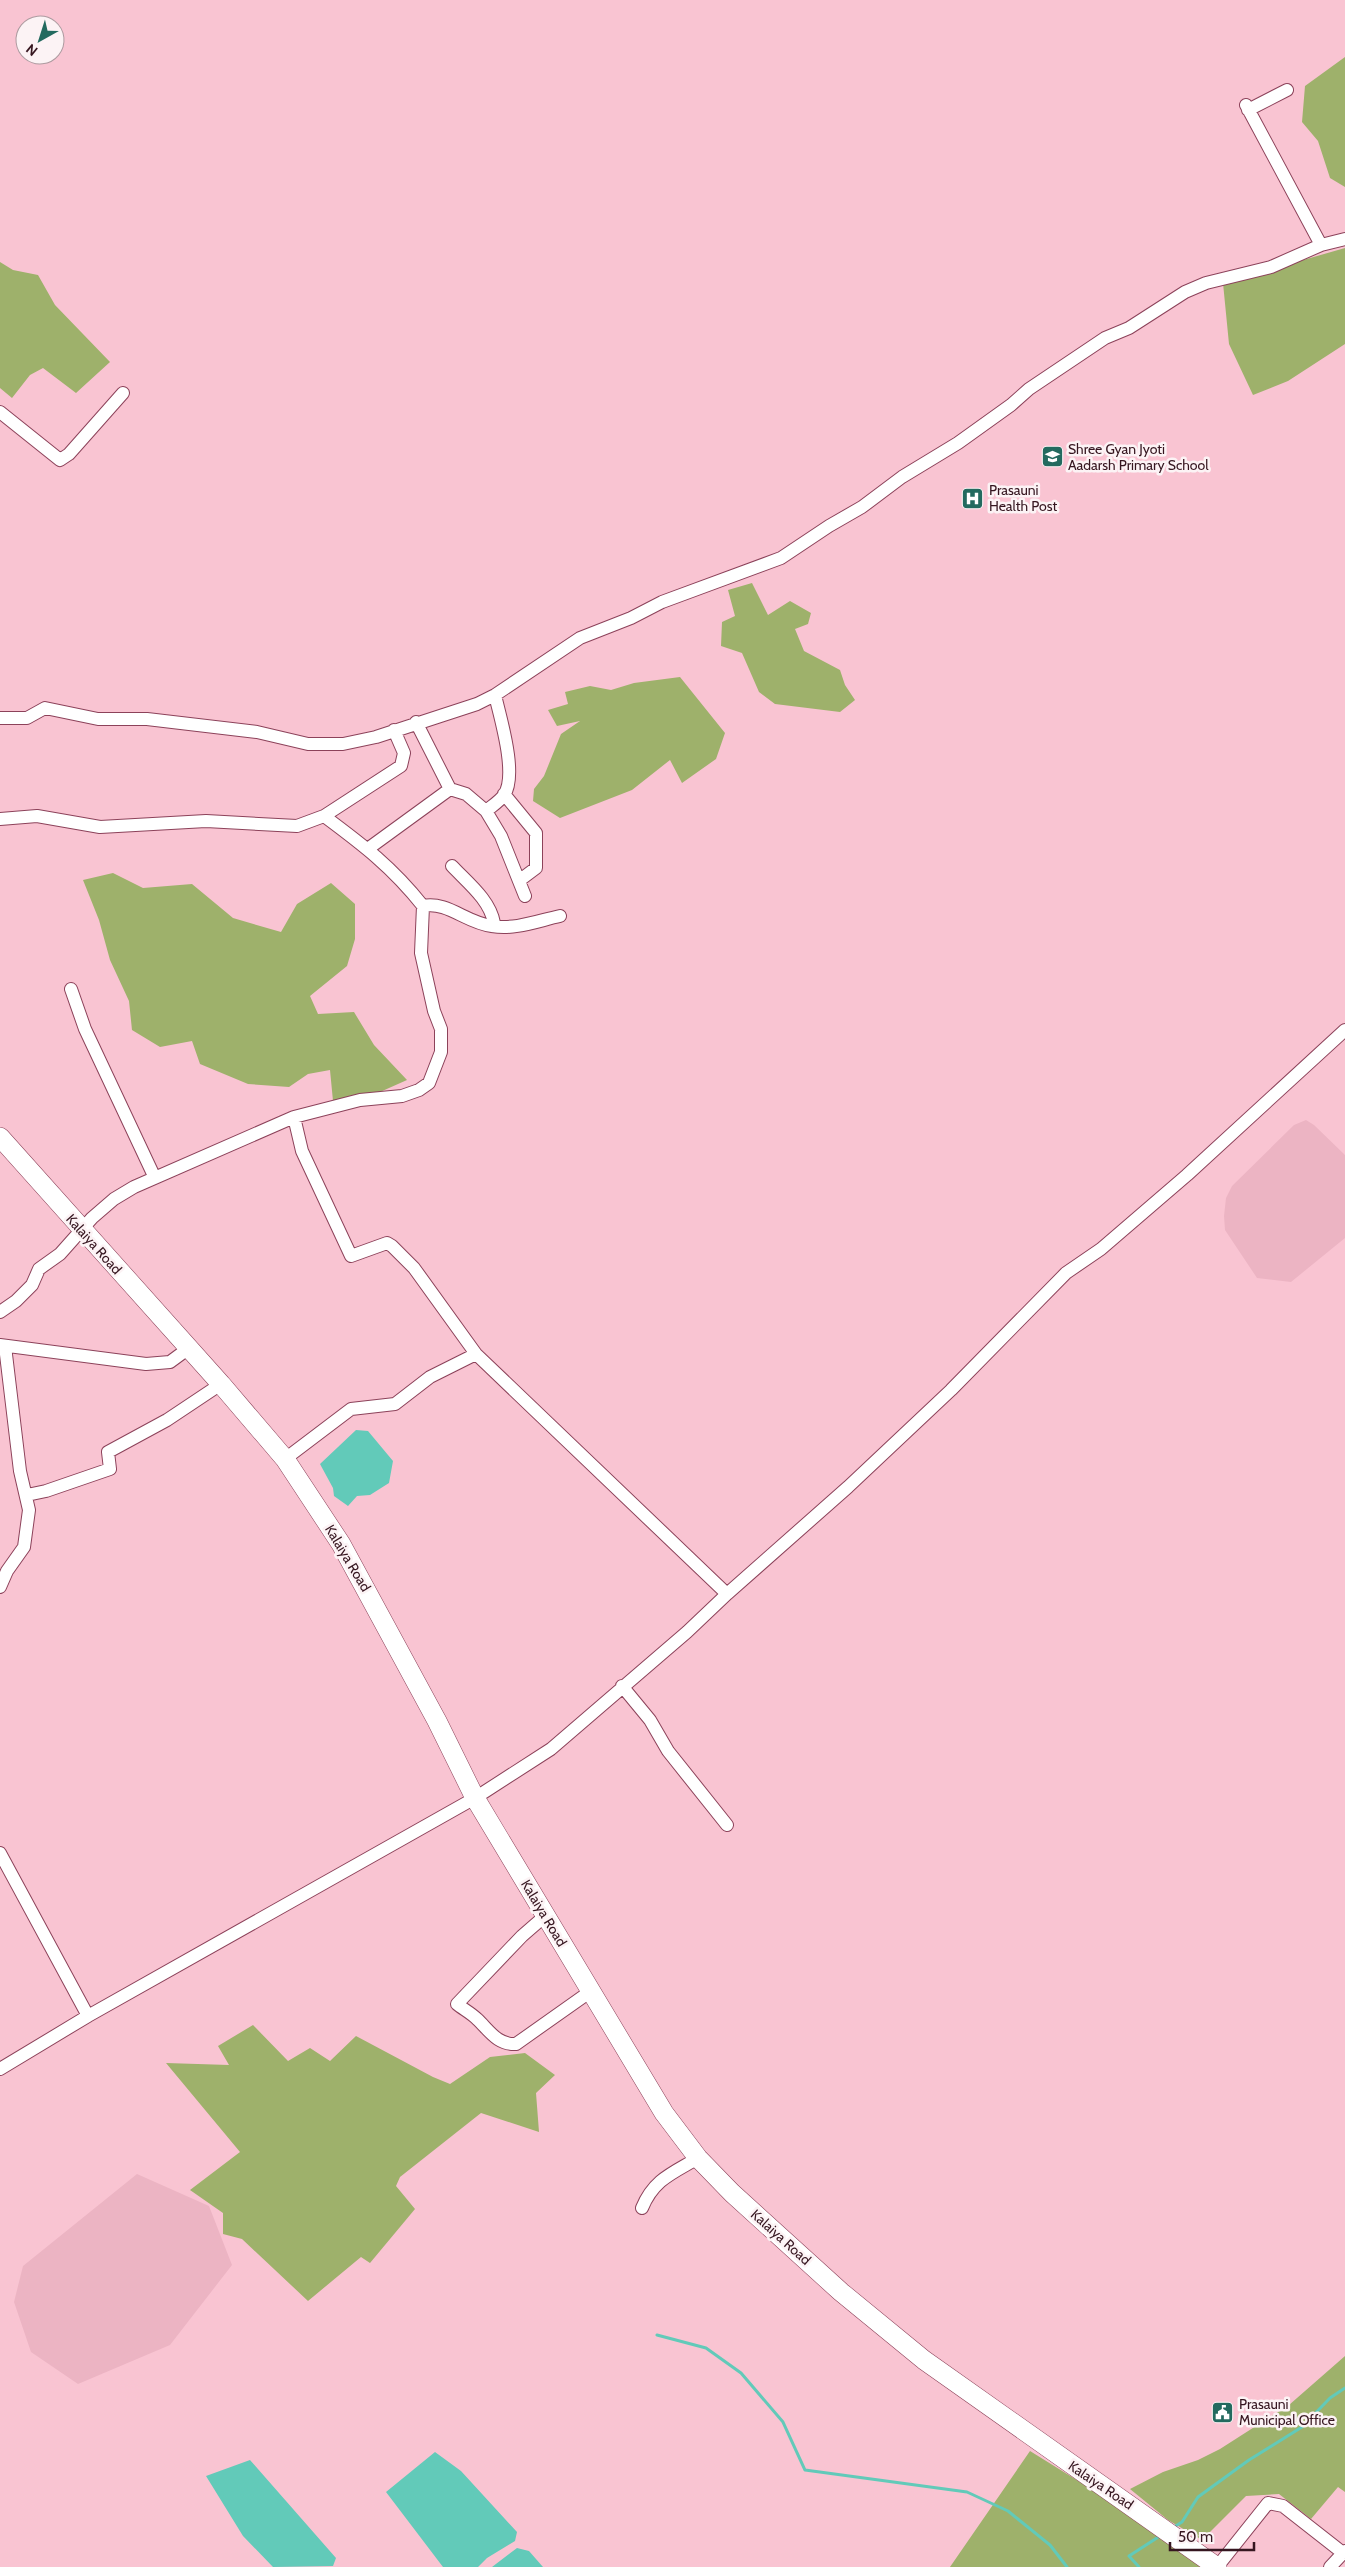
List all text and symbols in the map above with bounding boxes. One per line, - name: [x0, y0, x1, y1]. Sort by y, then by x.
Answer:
- north arrow: [15, 15, 65, 65]
- text: N: [22, 40, 41, 60]
- place label: Shree Gyan Jyoti Aadarsh Primary School: [1068, 440, 1209, 474]
- school or university icon: Shree Gyan Jyoti Aadarsh Primary School: [1040, 445, 1064, 469]
- place label: Prasauni Health Post: [989, 481, 1058, 515]
- hospital icon: Prasauni Health Post: [961, 486, 985, 510]
- street label: Kalaiya Road: [62, 1210, 126, 1278]
- street label: Kalaiya Road: [321, 1521, 375, 1595]
- street label: Kalaiya Road: [517, 1876, 571, 1950]
- street label: Kalaiya Road: [747, 2205, 815, 2269]
- place label: Prasauni Municipal Office: [1239, 2395, 1335, 2429]
- public building icon: Prasauni Municipal Office: [1211, 2400, 1235, 2424]
- street label: Kalaiya Road: [1065, 2457, 1137, 2513]
- scale bar: [1170, 2520, 1254, 2552]
- text: 50 m: [1178, 2528, 1213, 2546]

